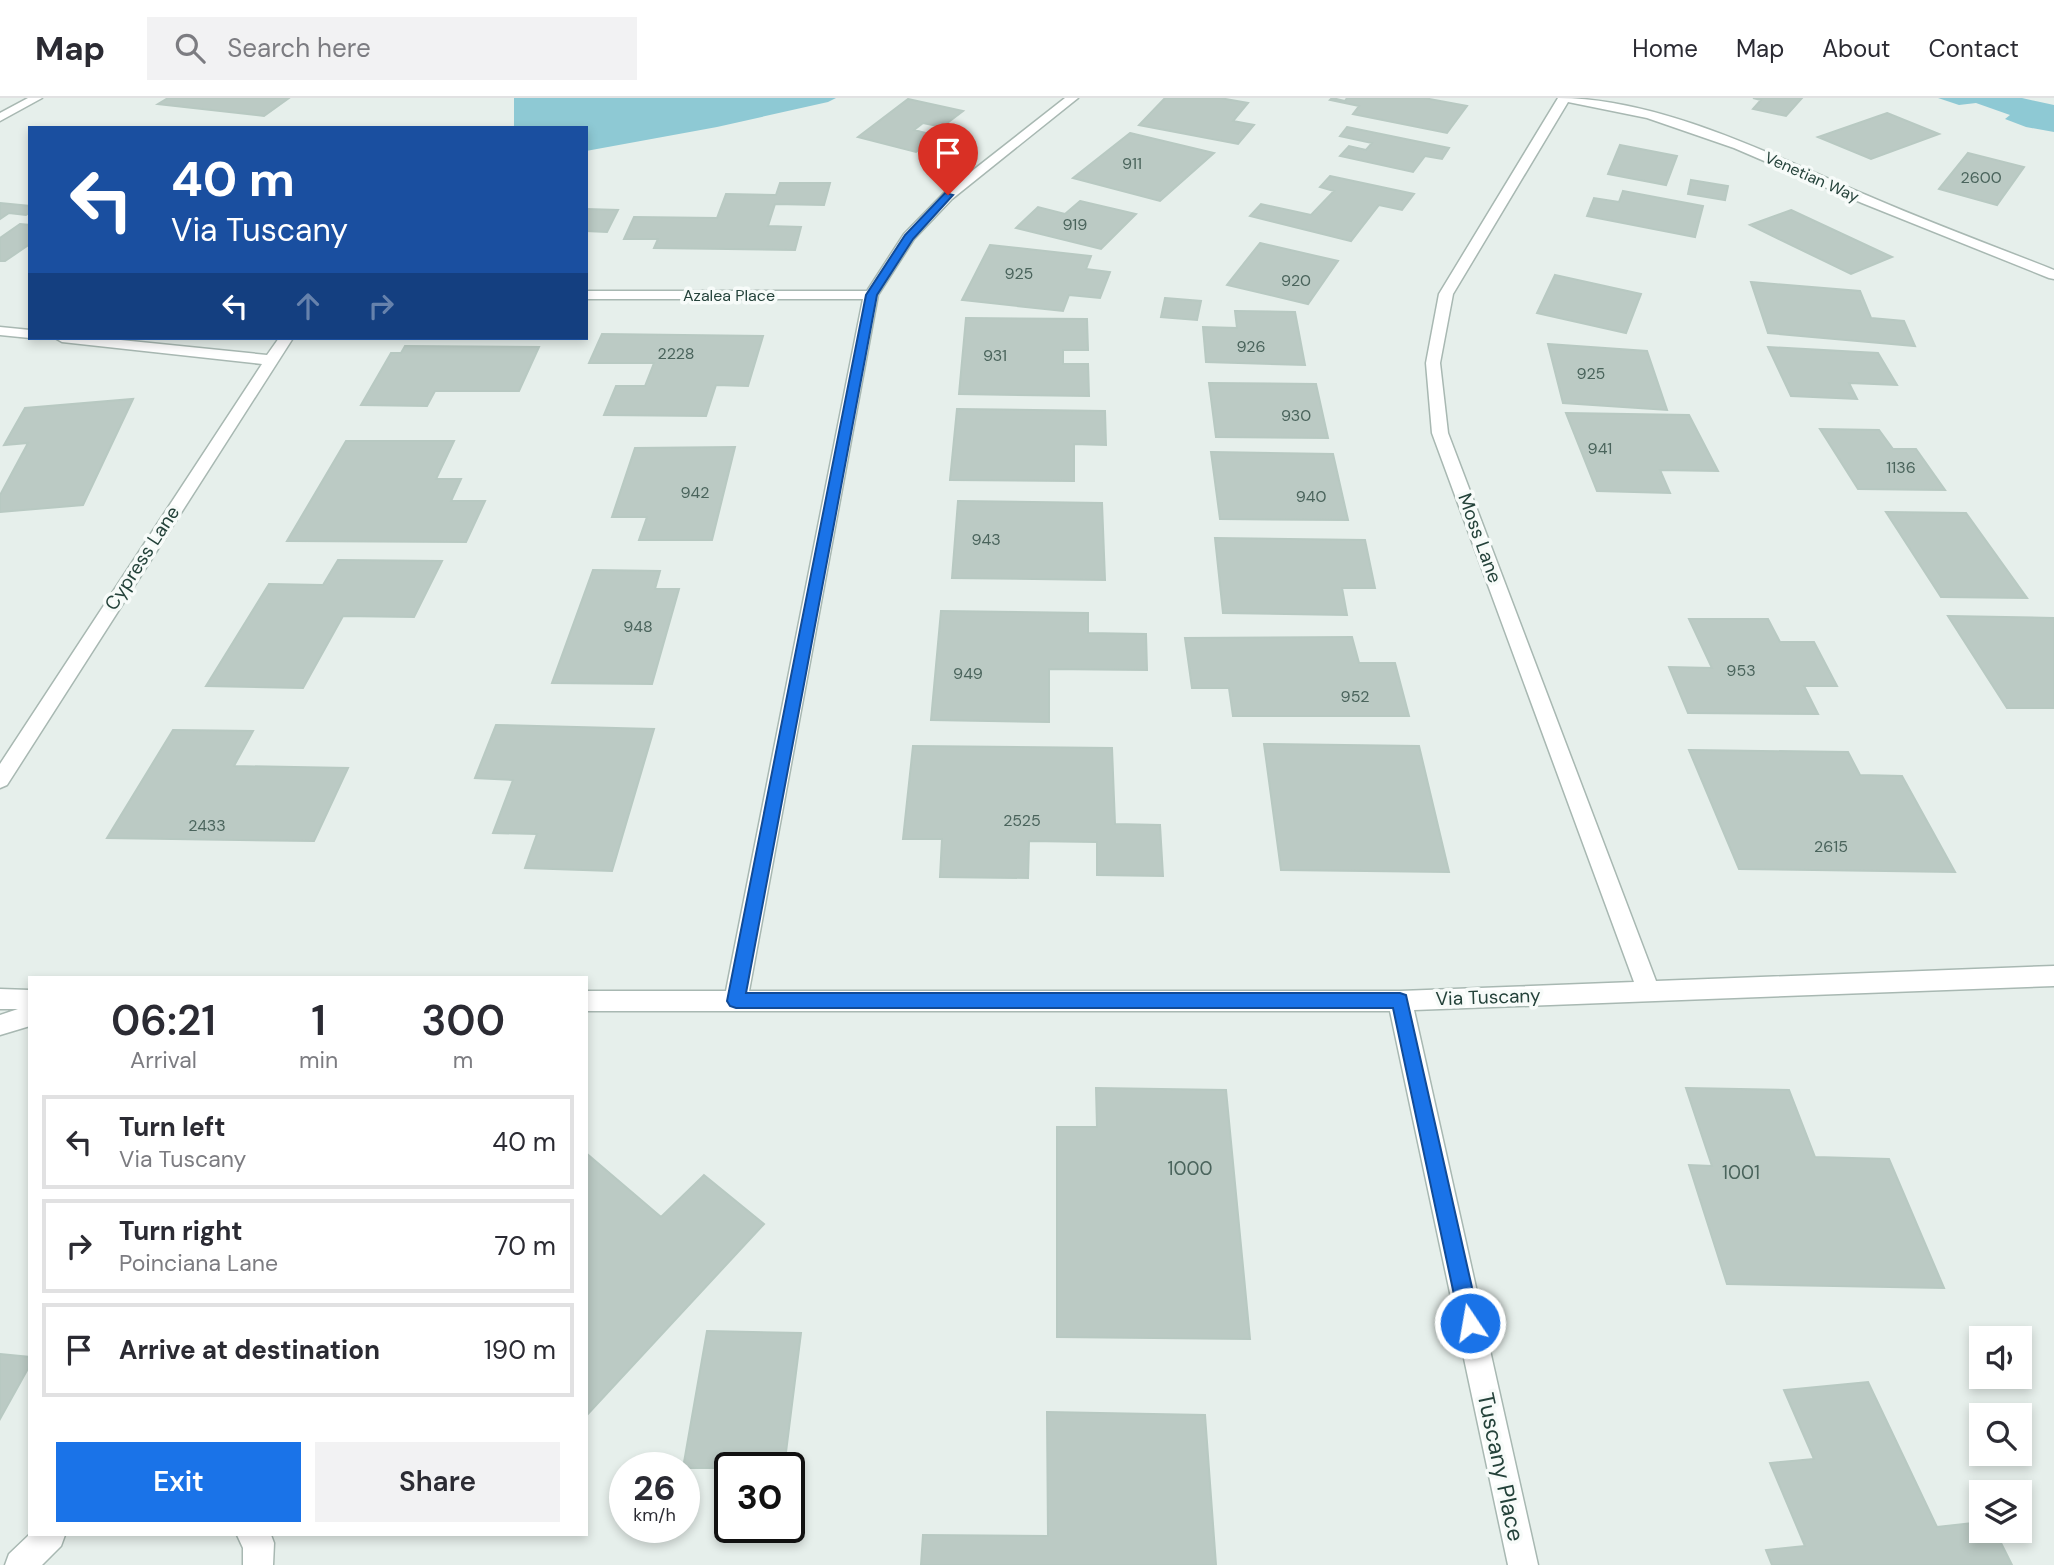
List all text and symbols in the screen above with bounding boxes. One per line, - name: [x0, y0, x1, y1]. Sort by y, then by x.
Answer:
- search box: [147, 17, 637, 80]
- text: Map: [35, 27, 105, 70]
- icon: search: [171, 29, 209, 67]
- text: Search here: [227, 31, 371, 65]
- text: Home: [1632, 33, 1698, 64]
- text: Map: [1736, 33, 1784, 64]
- text: About: [1822, 33, 1891, 64]
- text: Contact: [1929, 33, 2019, 64]
- pin: [918, 123, 978, 195]
- icon: arrive: [929, 134, 967, 172]
- text: 40 m: [171, 147, 295, 211]
- street label: Venetian Way: [1762, 147, 1863, 207]
- house number: 911: [1122, 153, 1142, 174]
- icon: left: [56, 154, 147, 245]
- house number: 2600: [1960, 167, 2002, 188]
- text: Via Tuscany: [171, 209, 348, 251]
- house number: 919: [1063, 214, 1087, 235]
- house number: 925: [1005, 263, 1033, 284]
- house number: 920: [1281, 270, 1311, 291]
- street label: Azalea Place: [683, 285, 775, 306]
- icon: left: [216, 287, 254, 325]
- icon: ahead: [289, 287, 327, 325]
- icon: right: [362, 287, 400, 325]
- house number: 926: [1236, 336, 1266, 357]
- house number: 2228: [657, 343, 695, 364]
- house number: 931: [983, 345, 1007, 366]
- house number: 925: [1577, 363, 1605, 384]
- house number: 930: [1281, 405, 1311, 426]
- house number: 941: [1588, 438, 1612, 459]
- house number: 1136: [1886, 457, 1916, 478]
- house number: 942: [681, 482, 709, 503]
- house number: 940: [1296, 486, 1326, 507]
- street label: Moss Lane: [1452, 490, 1508, 586]
- street label: Cypress Lane: [99, 501, 185, 615]
- house number: 943: [971, 529, 1001, 550]
- house number: 948: [623, 616, 653, 637]
- house number: 953: [1726, 660, 1756, 681]
- house number: 949: [953, 663, 983, 684]
- house number: 952: [1341, 686, 1369, 707]
- house number: 2525: [1003, 810, 1041, 831]
- house number: 2433: [188, 815, 226, 836]
- house number: 2615: [1814, 836, 1848, 857]
- street label: Via Tuscany: [1435, 983, 1541, 1011]
- text: 06:21: [111, 993, 216, 1048]
- text: 1: [311, 993, 326, 1048]
- text: 300: [421, 993, 505, 1048]
- text: Arrival: [130, 1045, 197, 1075]
- text: min: [299, 1045, 338, 1075]
- text: m: [453, 1045, 473, 1075]
- text: Turn left: [119, 1110, 226, 1144]
- icon: left: [60, 1123, 98, 1161]
- text: 40 m: [492, 1125, 556, 1159]
- text: Via Tuscany: [119, 1144, 246, 1174]
- house number: 1000: [1168, 1156, 1212, 1181]
- house number: 1001: [1722, 1160, 1760, 1185]
- text: Turn right: [119, 1214, 243, 1248]
- icon: right: [60, 1227, 98, 1265]
- text: 70 m: [495, 1229, 556, 1263]
- text: Poinciana Lane: [119, 1248, 278, 1278]
- position arrow: [1433, 1286, 1507, 1360]
- map controls: [1969, 1326, 2032, 1543]
- button: sound: [1969, 1326, 2032, 1389]
- icon: arrive: [60, 1331, 98, 1369]
- text: Arrive at destination: [119, 1333, 380, 1367]
- text: 190 m: [484, 1333, 556, 1367]
- street label: Tuscany Place: [1471, 1390, 1531, 1544]
- button: search: [1969, 1403, 2032, 1466]
- button: Exit: [56, 1442, 301, 1522]
- button: Share: [315, 1442, 560, 1522]
- speed limit sign: 30: [714, 1452, 805, 1543]
- text: 26: [633, 1465, 676, 1511]
- button: layers: [1969, 1480, 2032, 1543]
- text: km/h: [633, 1503, 676, 1527]

